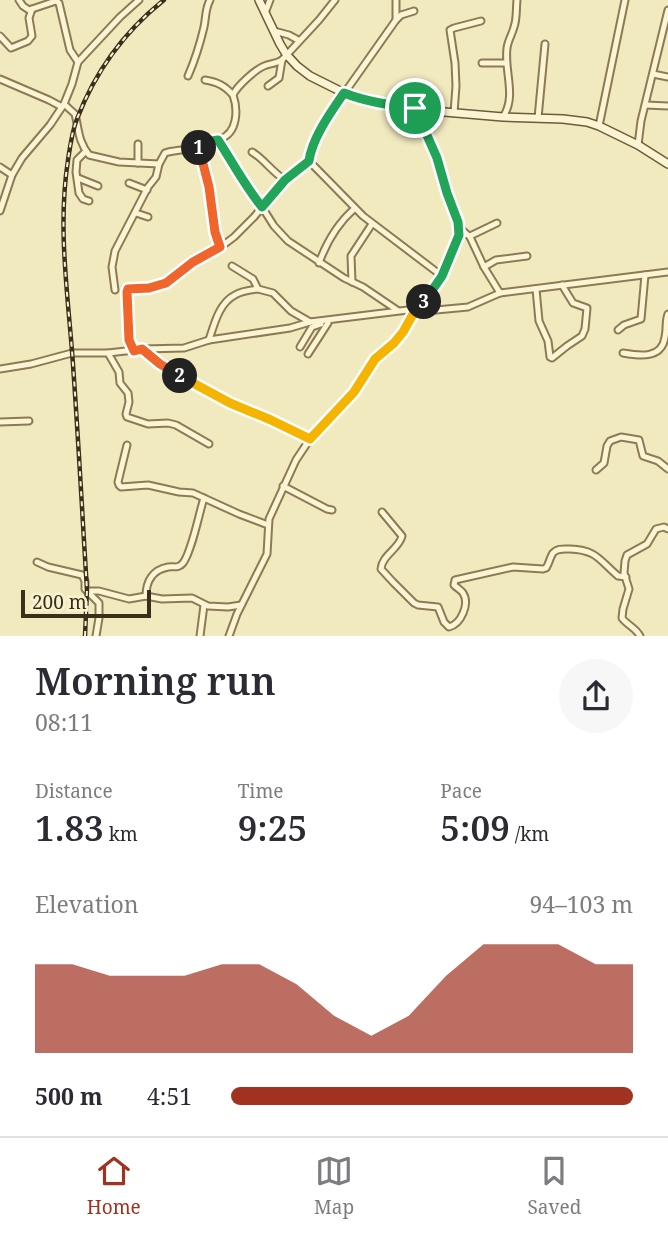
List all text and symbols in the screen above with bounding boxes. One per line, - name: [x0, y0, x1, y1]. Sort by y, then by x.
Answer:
- pin: [385, 78, 445, 138]
- icon: arrive: [396, 89, 434, 127]
- pin: 1: [182, 130, 216, 166]
- text: 1: [193, 134, 204, 160]
- pin: 3: [406, 284, 442, 320]
- text: 3: [418, 288, 429, 314]
- pin: 2: [162, 358, 198, 394]
- text: 2: [174, 362, 185, 388]
- scale bar: [21, 586, 150, 618]
- text: 200 m: [32, 589, 87, 615]
- text: Morning run: [35, 654, 276, 706]
- button: share: [559, 659, 633, 733]
- text: 08:11: [35, 706, 93, 738]
- text: Distance: [35, 778, 113, 804]
- text: Time: [238, 778, 284, 804]
- text: Pace: [440, 778, 482, 804]
- text: 1.83: [35, 804, 104, 851]
- text: 9:25: [238, 804, 307, 851]
- text: 5:09: [440, 804, 510, 851]
- text: km: [104, 821, 138, 847]
- text: /km: [510, 821, 549, 847]
- text: Elevation: [35, 888, 139, 920]
- text: 94–103 m: [530, 888, 633, 920]
- text: 500 m: [35, 1080, 103, 1112]
- text: 4:51: [147, 1080, 192, 1112]
- tab: Home: [87, 1152, 141, 1220]
- tab: Map: [314, 1152, 354, 1220]
- tab: Saved: [527, 1152, 581, 1220]

